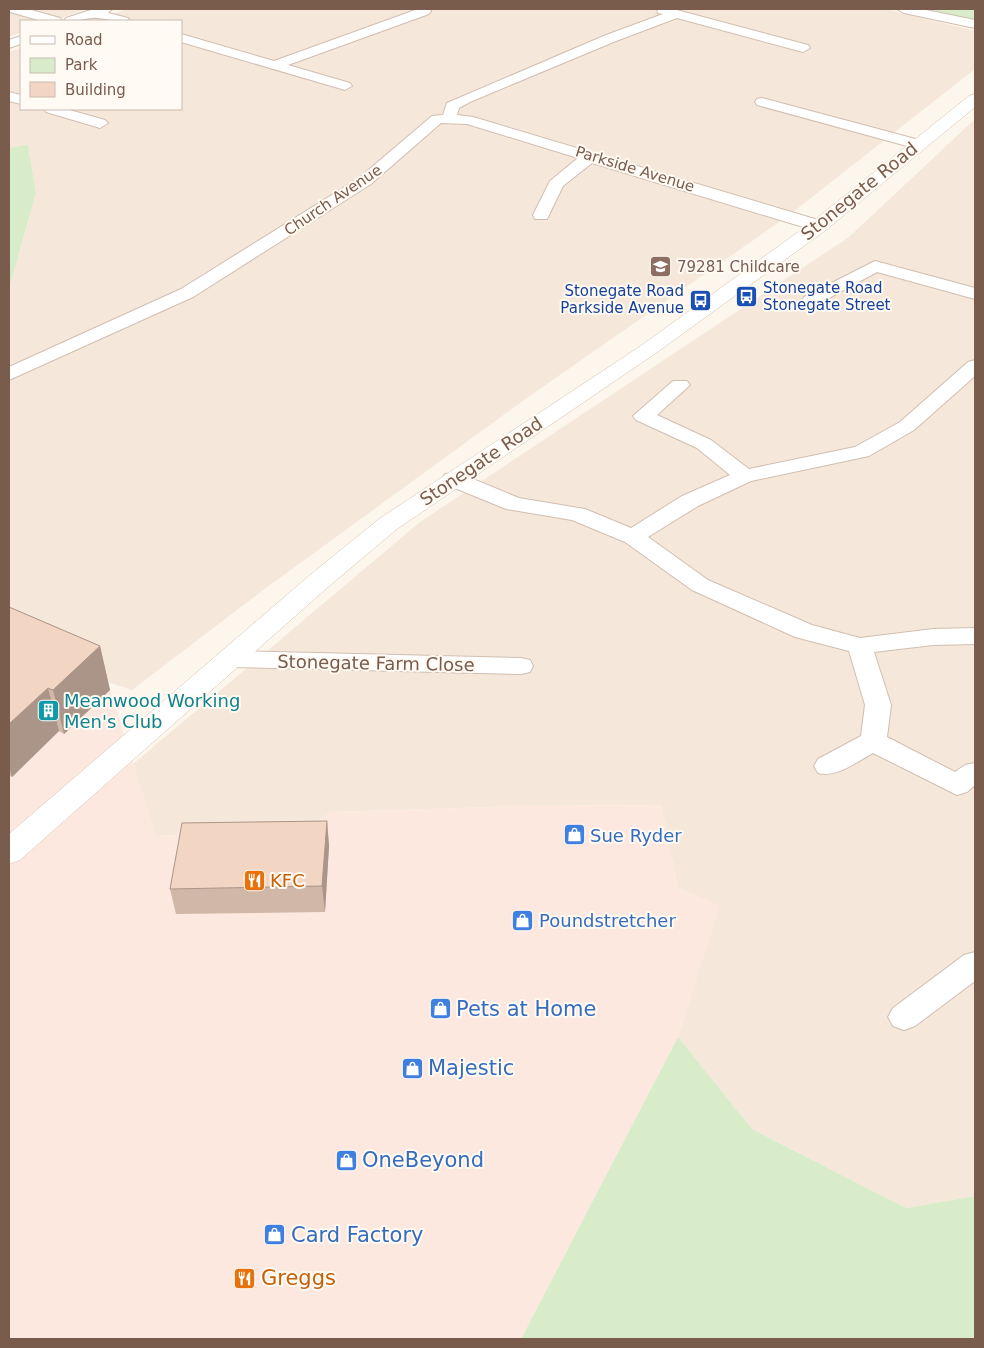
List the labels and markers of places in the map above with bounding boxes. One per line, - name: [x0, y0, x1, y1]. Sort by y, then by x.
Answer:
- school or university icon: 79281 Childcare: [649, 255, 673, 279]
- place label: 79281 Childcare: [677, 258, 800, 276]
- place label: Stonegate Road Stonegate Street: [763, 279, 891, 314]
- place label: Stonegate Road Parkside Avenue: [560, 282, 684, 317]
- bus stop icon: Stonegate Road Stonegate Street: [735, 285, 759, 309]
- bus stop icon: Stonegate Road Parkside Avenue: [688, 288, 712, 312]
- place label: Meanwood Working Men's Club: [64, 690, 240, 732]
- building icon: Meanwood Working Men's Club: [36, 698, 60, 722]
- shop icon: Sue Ryder: [562, 823, 586, 847]
- place label: Sue Ryder: [590, 825, 682, 846]
- restaurant icon: KFC: [242, 868, 266, 892]
- place label: KFC: [270, 870, 305, 891]
- shop icon: Poundstretcher: [511, 908, 535, 932]
- place label: Poundstretcher: [539, 910, 676, 931]
- shop icon: Pets at Home: [428, 997, 452, 1021]
- place label: Pets at Home: [456, 997, 596, 1021]
- shop icon: Majestic: [400, 1056, 424, 1080]
- place label: Majestic: [428, 1056, 514, 1080]
- shop icon: OneBeyond: [334, 1148, 358, 1172]
- place label: OneBeyond: [362, 1148, 484, 1172]
- shop icon: Card Factory: [263, 1223, 287, 1247]
- place label: Card Factory: [291, 1223, 424, 1247]
- restaurant icon: Greggs: [233, 1266, 257, 1290]
- place label: Greggs: [261, 1266, 336, 1290]

